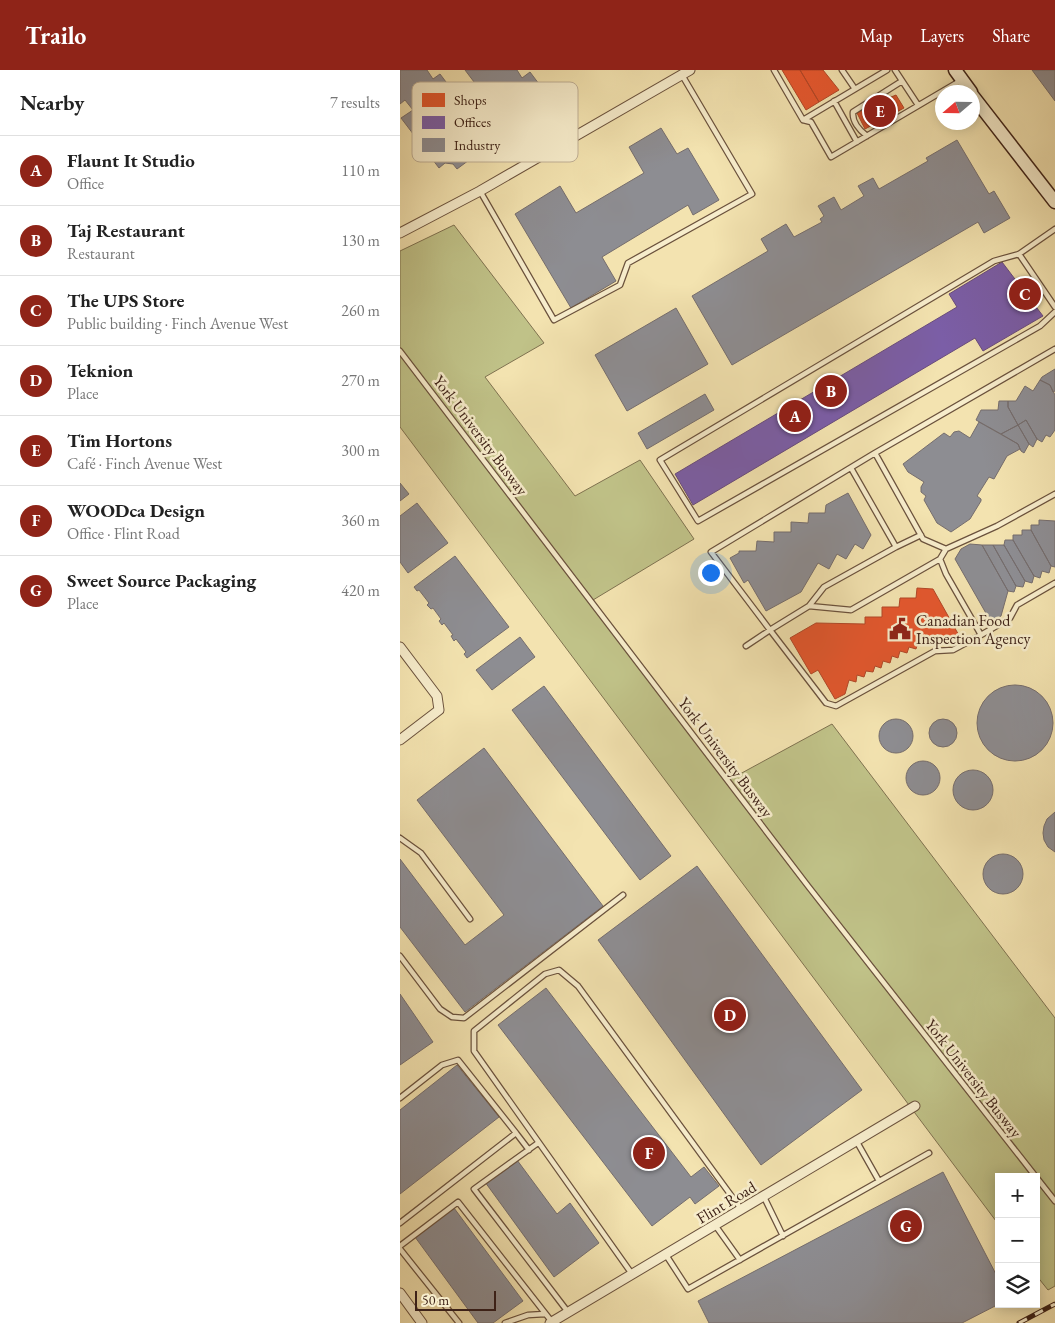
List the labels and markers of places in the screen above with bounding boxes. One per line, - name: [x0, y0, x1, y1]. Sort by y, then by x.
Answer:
- pin: E: [864, 92, 896, 130]
- pin: C: [1009, 275, 1041, 313]
- pin: B: [815, 372, 847, 410]
- pin: A: [779, 397, 811, 435]
- place label: Canadian Food Inspection Agency: [916, 610, 1031, 649]
- public building icon: Canadian Food Inspection Agency: [887, 616, 913, 642]
- pin: D: [714, 996, 746, 1034]
- pin: F: [633, 1134, 665, 1172]
- pin: G: [890, 1207, 922, 1245]

